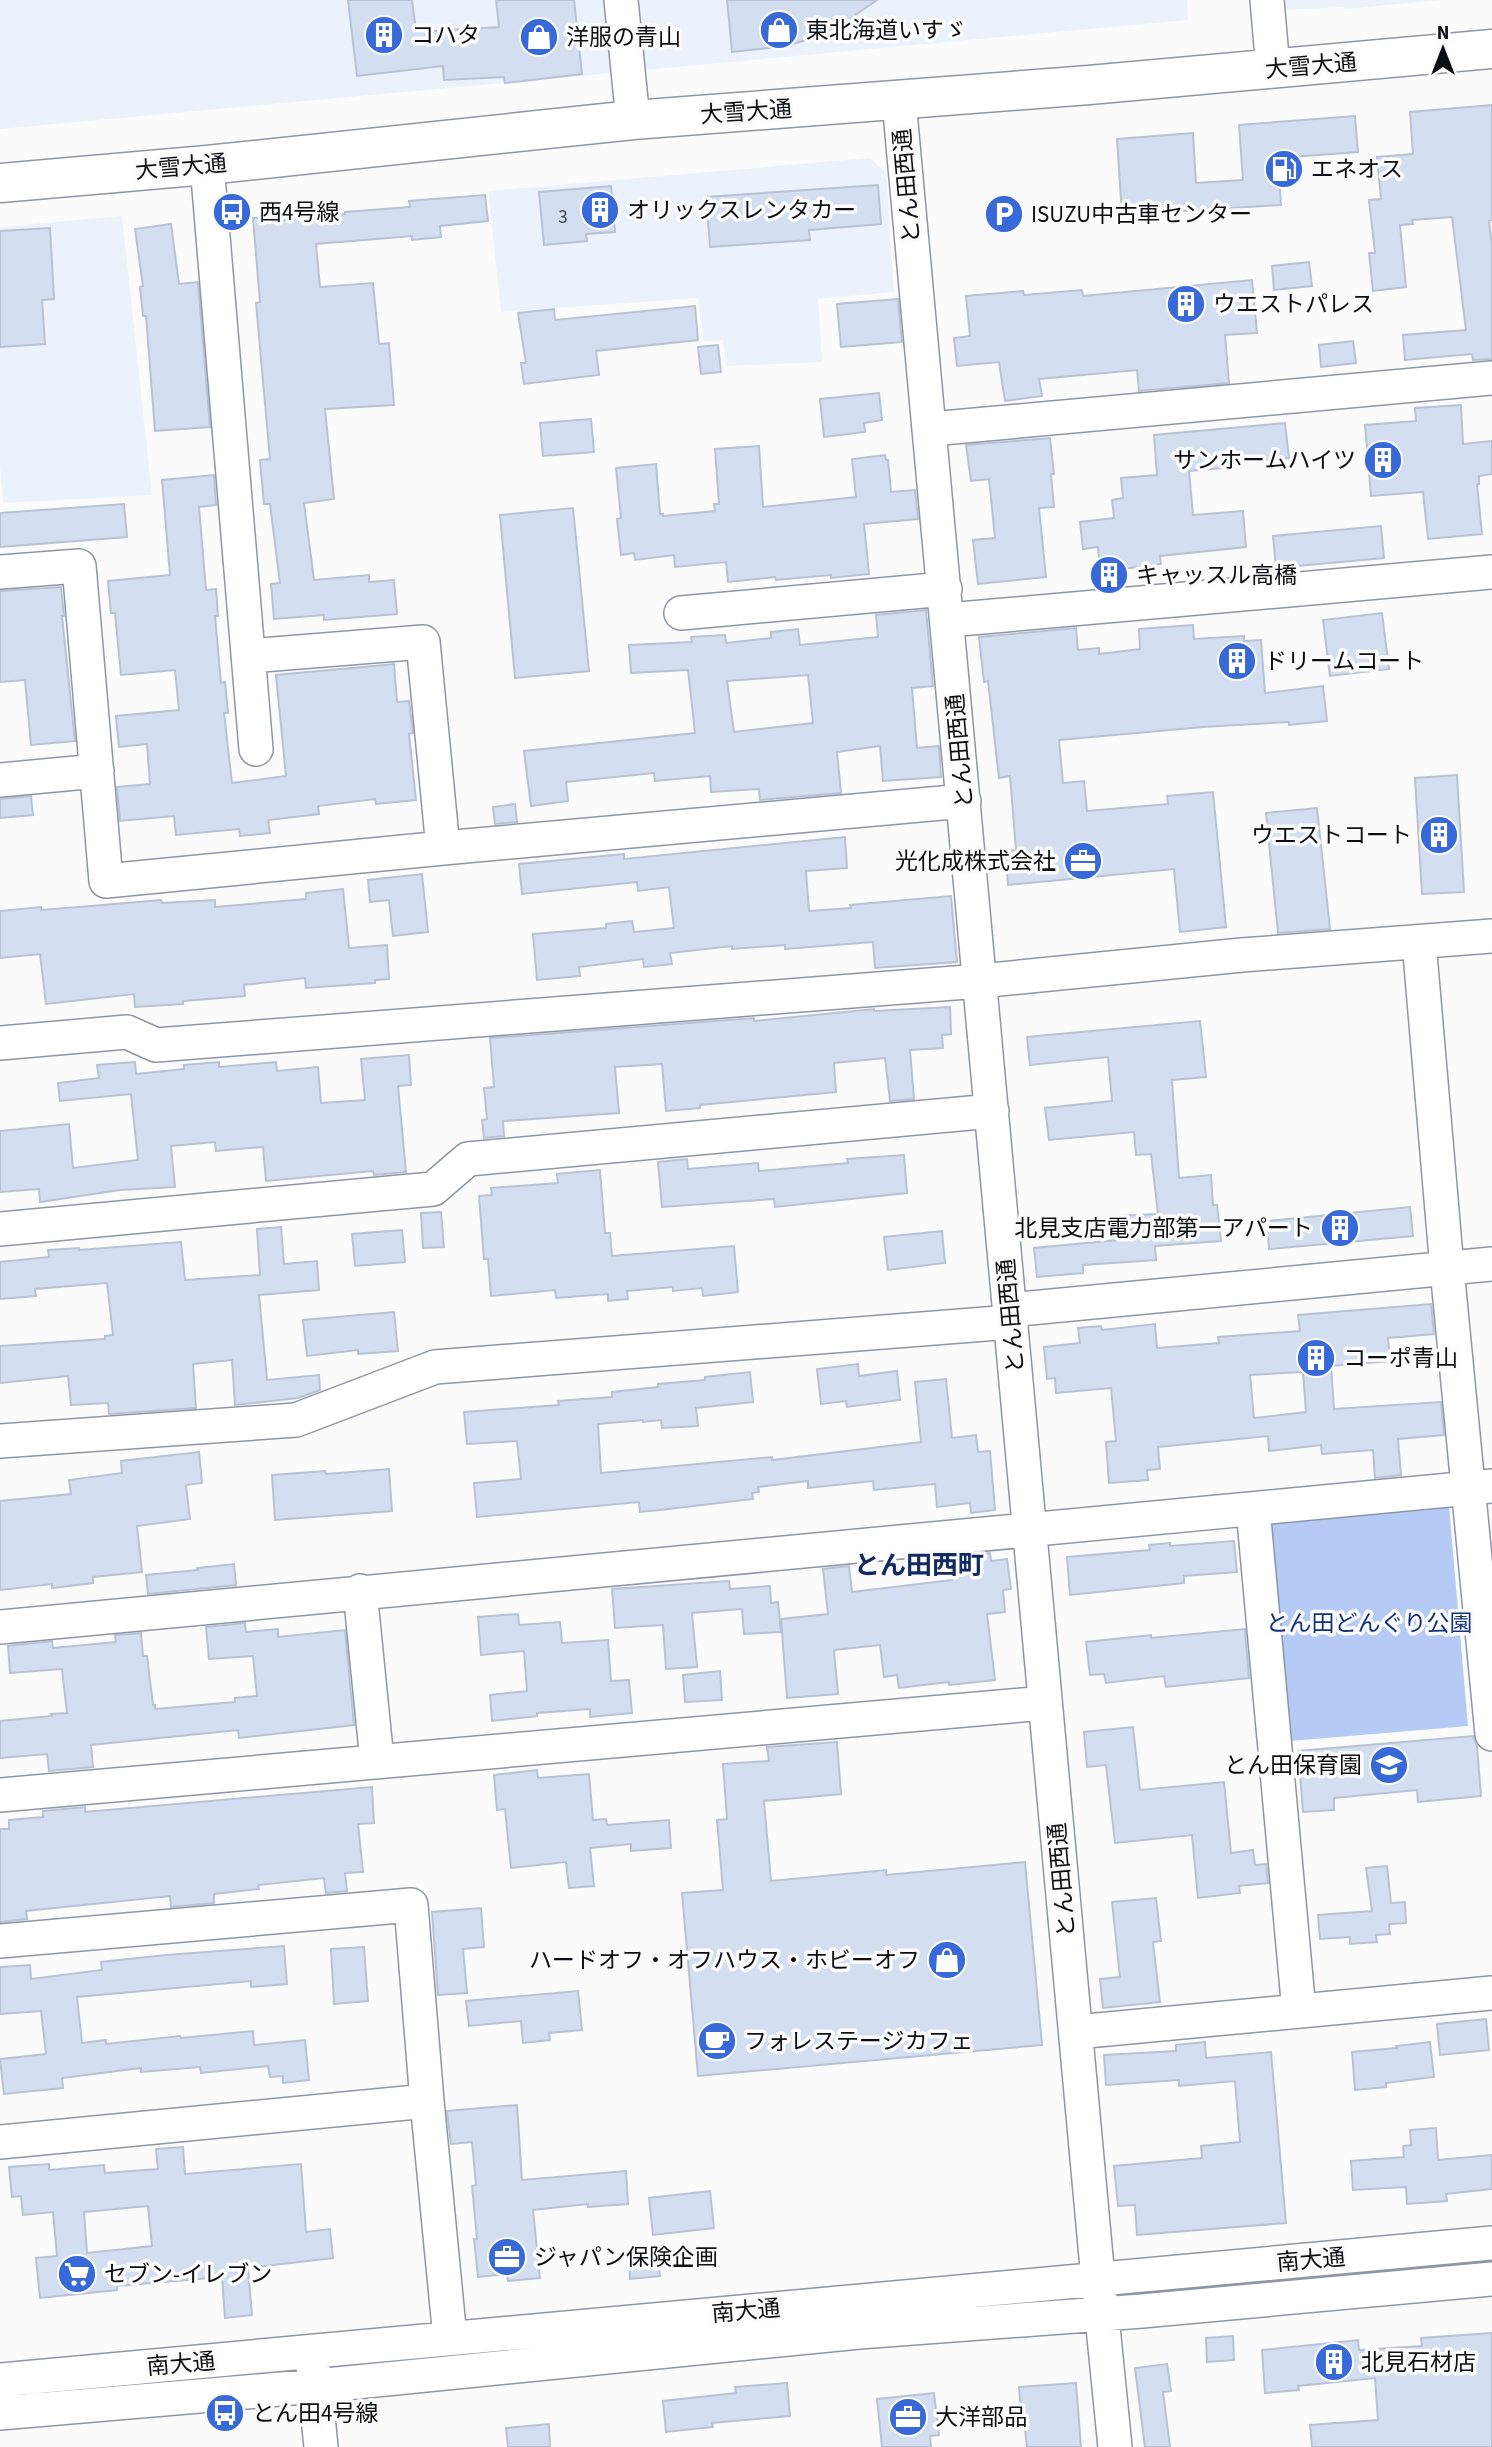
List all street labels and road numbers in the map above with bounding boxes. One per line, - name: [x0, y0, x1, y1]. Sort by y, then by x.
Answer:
- street label: 大雪大通: [1264, 46, 1358, 86]
- street label: 大雪大通: [699, 92, 793, 132]
- street label: とん田西通: [886, 127, 928, 245]
- street label: 大雪大通: [134, 147, 228, 187]
- street label: とん田西通: [939, 692, 981, 810]
- street label: とん田西通: [990, 1257, 1032, 1375]
- street label: とん田西通: [1041, 1821, 1083, 1939]
- street label: 南大通: [1275, 2241, 1347, 2279]
- street label: 南大通: [710, 2292, 782, 2330]
- street label: 南大通: [145, 2345, 217, 2383]

